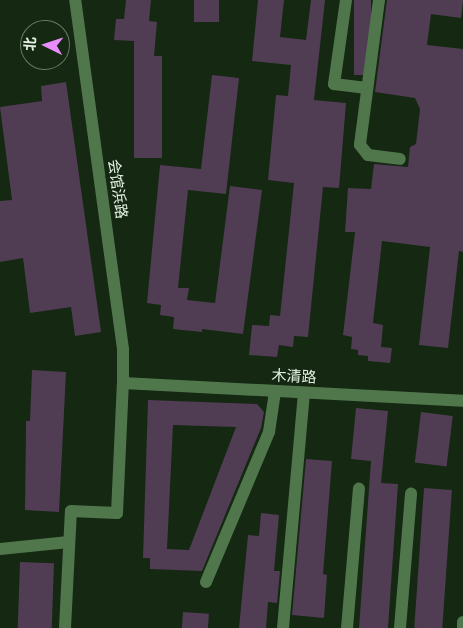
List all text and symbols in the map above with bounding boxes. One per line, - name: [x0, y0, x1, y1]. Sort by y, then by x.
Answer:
- north arrow: [20, 20, 70, 70]
- text: 北: [22, 36, 40, 52]
- street label: 会馆浜路: [104, 158, 130, 220]
- street label: 木清路: [271, 367, 317, 387]

